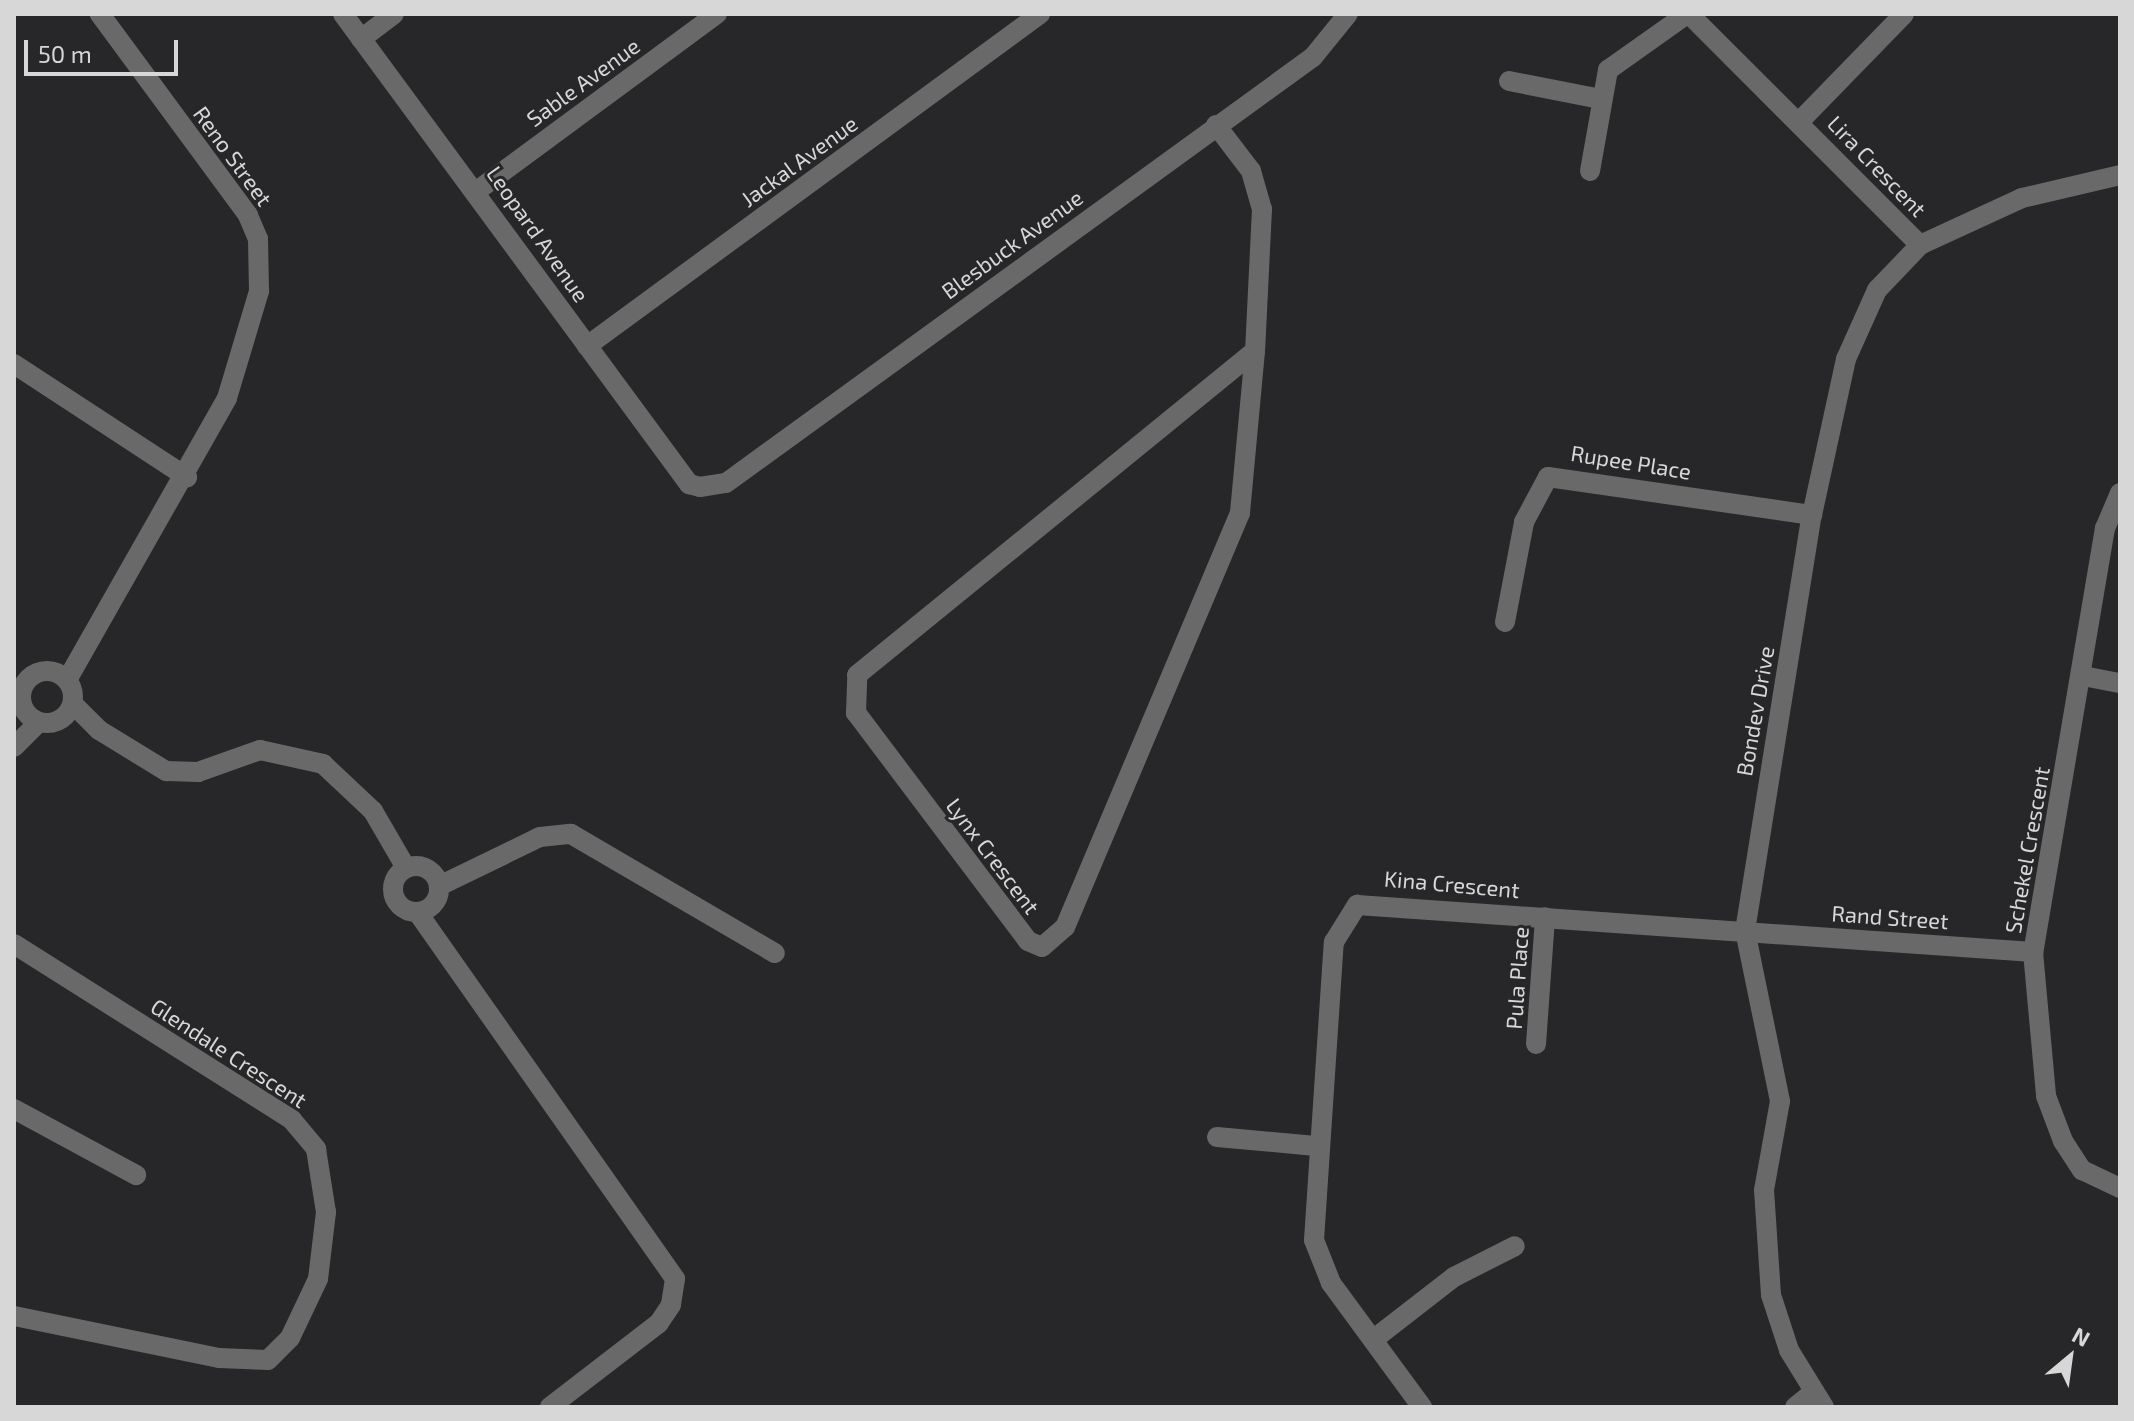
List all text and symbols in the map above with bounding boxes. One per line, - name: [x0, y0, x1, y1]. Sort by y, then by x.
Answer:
- scale bar: [28, 24, 182, 74]
- street label: Sable Avenue: [521, 32, 645, 132]
- text: 50 m: [38, 39, 92, 68]
- street label: Reno Street: [188, 101, 278, 211]
- street label: Jackal Avenue: [735, 110, 863, 212]
- street label: Lira Crescent: [1822, 110, 1932, 222]
- street label: Leopard Avenue: [481, 161, 595, 307]
- street label: Blesbuck Avenue: [936, 184, 1088, 304]
- street label: Rupee Place: [1569, 439, 1693, 485]
- street label: Bondev Drive: [1731, 644, 1779, 778]
- street label: Schekel Crescent: [1999, 764, 2055, 936]
- street label: Lynx Crescent: [941, 793, 1045, 919]
- street label: Kina Crescent: [1383, 865, 1521, 903]
- street label: Rand Street: [1831, 900, 1949, 934]
- street label: Pula Place: [1500, 926, 1534, 1030]
- street label: Glendale Crescent: [146, 993, 312, 1113]
- north arrow: [2030, 1317, 2110, 1397]
- text: N: [2068, 1321, 2095, 1351]

